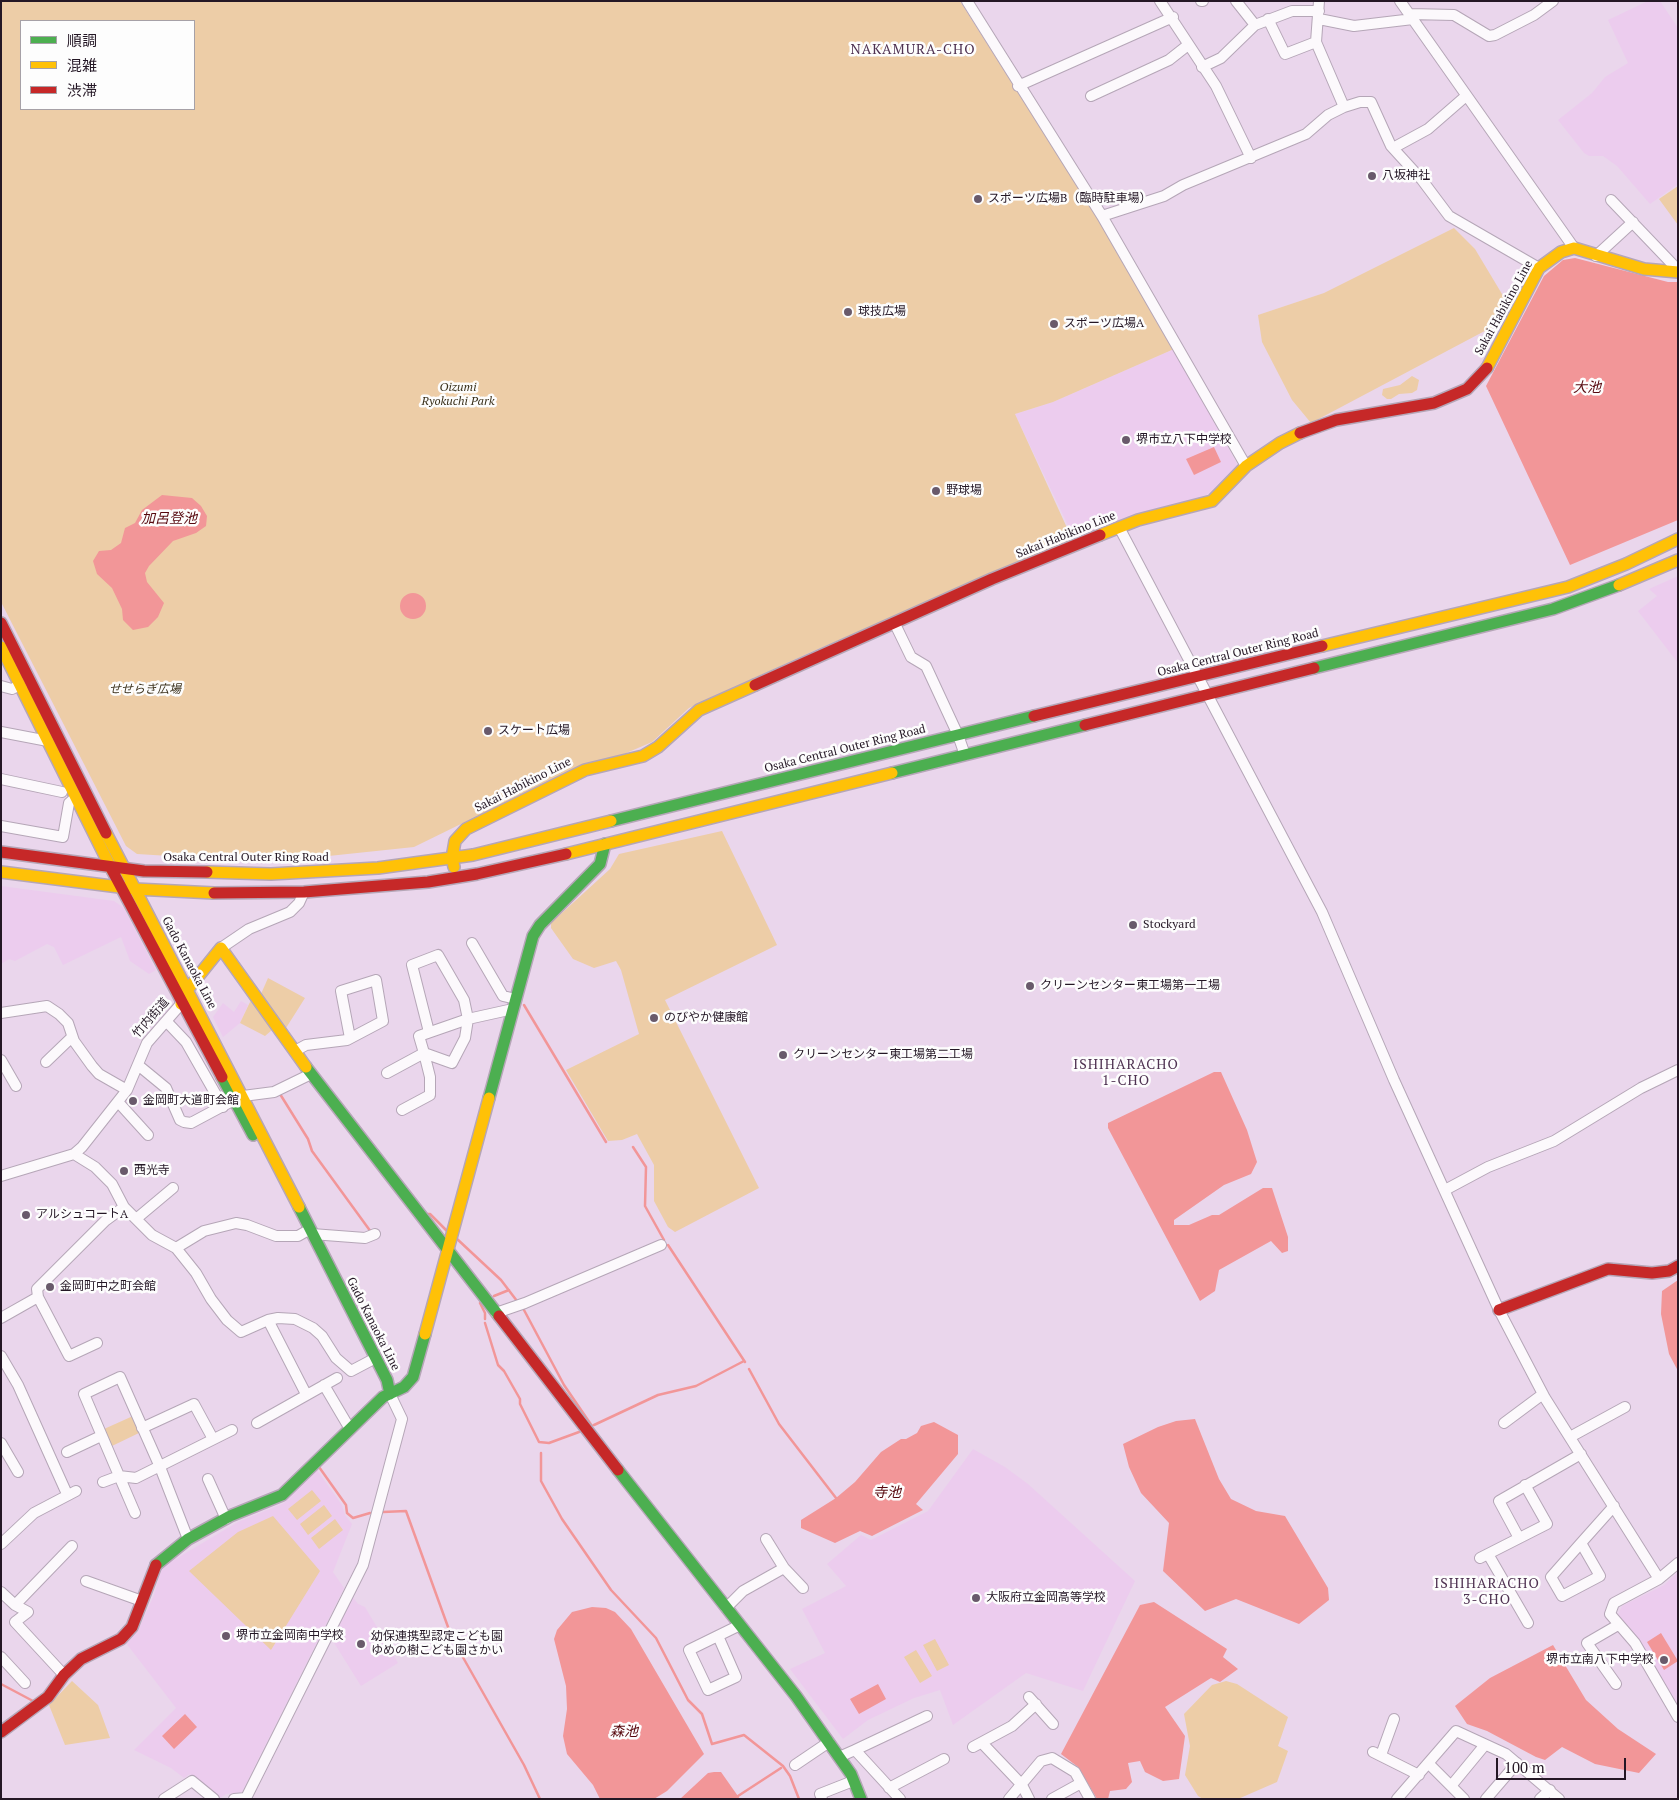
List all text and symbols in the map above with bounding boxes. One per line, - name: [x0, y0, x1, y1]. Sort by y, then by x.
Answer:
- legend: [20, 20, 195, 110]
- text: 順調: [67, 30, 97, 50]
- district label: NAKAMURA-CHO: [849, 42, 977, 58]
- text: 混雑: [67, 55, 97, 75]
- text: 渋滞: [67, 80, 97, 100]
- place label: 八坂神社: [1382, 169, 1430, 183]
- marker: 八坂神社: [1366, 170, 1378, 182]
- place label: スポーツ広場B（臨時駐車場）: [988, 192, 1151, 206]
- marker: スポーツ広場B（臨時駐車場）: [972, 193, 984, 205]
- street label: Sakai Habikino Line: [1472, 258, 1536, 358]
- place label: 球技広場: [858, 305, 906, 319]
- marker: 球技広場: [842, 306, 854, 318]
- place label: スポーツ広場A: [1064, 317, 1144, 331]
- marker: スポーツ広場A: [1048, 318, 1060, 330]
- water label: 大池: [1573, 380, 1601, 396]
- park label: Oizumi Ryokuchi Park: [422, 381, 494, 409]
- place label: 堺市立八下中学校: [1136, 433, 1232, 447]
- marker: 堺市立八下中学校: [1120, 434, 1132, 446]
- place label: 野球場: [946, 484, 982, 498]
- marker: 野球場: [930, 485, 942, 497]
- street label: Sakai Habikino Line: [1014, 508, 1118, 562]
- water label: 加呂登池: [141, 511, 197, 527]
- street label: Osaka Central Outer Ring Road: [1156, 626, 1320, 680]
- park label: せせらぎ広場: [109, 683, 181, 697]
- street label: Osaka Central Outer Ring Road: [763, 722, 927, 776]
- place label: スケート広場: [498, 724, 570, 738]
- marker: スケート広場: [482, 725, 494, 737]
- street label: Sakai Habikino Line: [472, 755, 574, 815]
- street label: Osaka Central Outer Ring Road: [163, 851, 329, 865]
- street label: Gado Kanaoka Line: [159, 914, 219, 1012]
- place label: Stockyard: [1143, 918, 1196, 932]
- marker: Stockyard: [1127, 919, 1139, 931]
- place label: クリーンセンター東工場第一工場: [1040, 979, 1220, 993]
- marker: クリーンセンター東工場第一工場: [1024, 980, 1036, 992]
- street label: 竹内街道: [130, 995, 172, 1041]
- place label: のびやか健康館: [664, 1011, 748, 1025]
- marker: のびやか健康館: [648, 1012, 660, 1024]
- place label: クリーンセンター東工場第二工場: [793, 1048, 973, 1062]
- marker: クリーンセンター東工場第二工場: [777, 1049, 789, 1061]
- district label: ISHIHARACHO 1-CHO: [1072, 1057, 1180, 1090]
- place label: 金岡町大道町会館: [143, 1094, 239, 1108]
- marker: 金岡町大道町会館: [127, 1095, 139, 1107]
- place label: 西光寺: [134, 1164, 170, 1178]
- marker: 西光寺: [118, 1165, 130, 1177]
- place label: アルシュコートA: [36, 1208, 128, 1222]
- marker: アルシュコートA: [20, 1209, 32, 1221]
- street label: Gado Kanaoka Line: [343, 1275, 403, 1373]
- place label: 金岡町中之町会館: [60, 1280, 156, 1294]
- marker: 金岡町中之町会館: [44, 1281, 56, 1293]
- water label: 寺池: [873, 1485, 901, 1501]
- district label: ISHIHARACHO 3-CHO: [1433, 1576, 1541, 1608]
- place label: 大阪府立金岡高等学校: [986, 1591, 1106, 1605]
- marker: 大阪府立金岡高等学校: [970, 1592, 982, 1604]
- place label: 堺市立金岡南中学校: [236, 1629, 344, 1643]
- marker: 堺市立金岡南中学校: [220, 1630, 232, 1642]
- place label: 幼保連携型認定こども園 ゆめの樹こども園さかい: [371, 1630, 503, 1658]
- marker: 幼保連携型認定こども園 ゆめの樹こども園さかい: [355, 1638, 367, 1650]
- place label: 堺市立南八下中学校: [1546, 1653, 1654, 1667]
- marker: 堺市立南八下中学校: [1658, 1654, 1670, 1666]
- water label: 森池: [610, 1724, 638, 1740]
- scale bar: [1499, 1748, 1629, 1780]
- text: 100 m: [1504, 1757, 1545, 1777]

